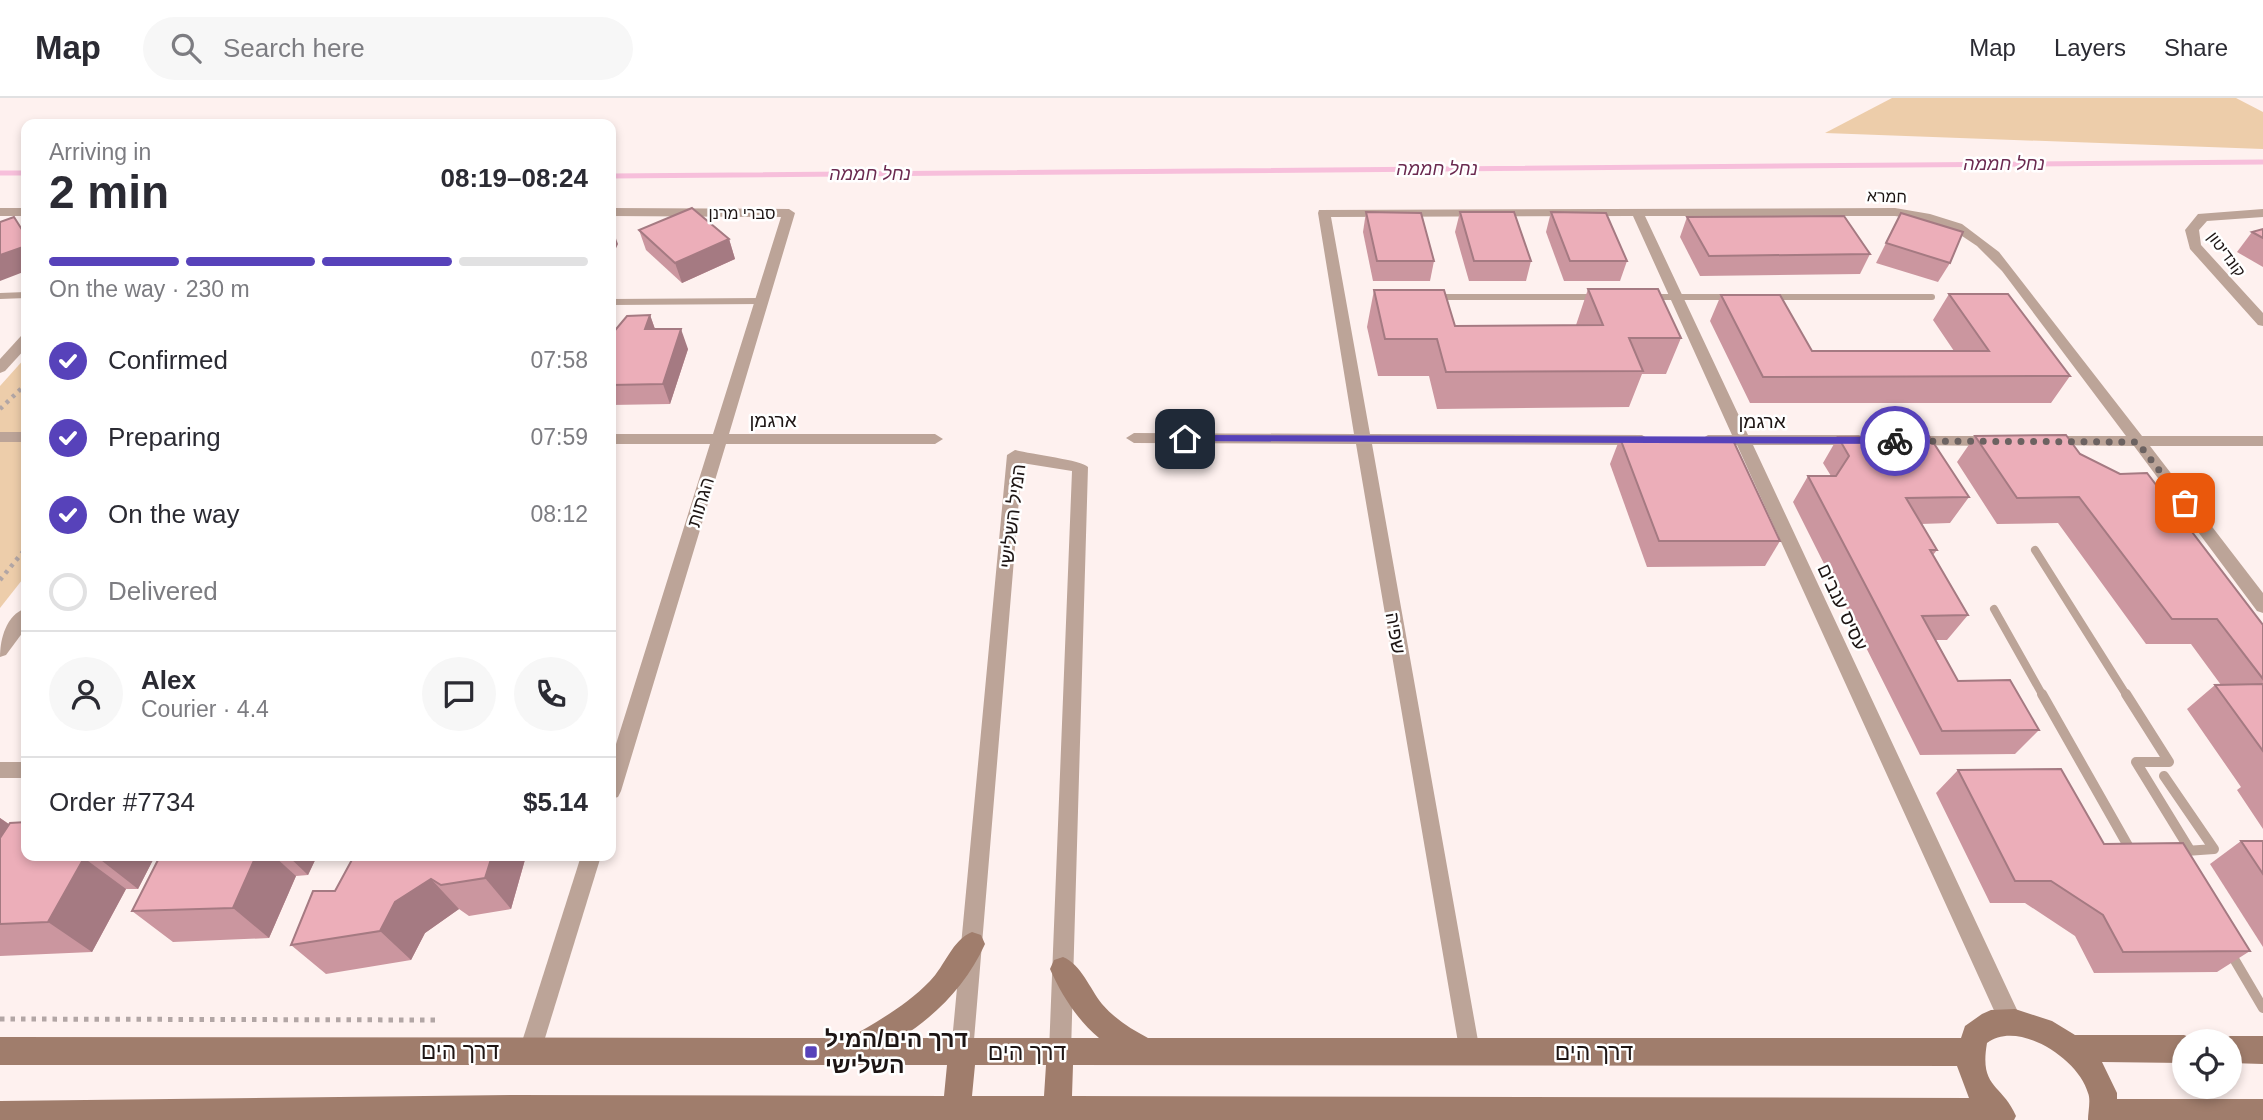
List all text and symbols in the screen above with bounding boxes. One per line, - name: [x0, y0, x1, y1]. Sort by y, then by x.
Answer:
- search box: [143, 17, 633, 80]
- text: Map: [35, 29, 101, 66]
- icon: search: [167, 29, 205, 67]
- text: Search here: [223, 33, 365, 63]
- text: Map: [1969, 34, 2016, 61]
- text: Layers: [2054, 34, 2126, 61]
- text: Share: [2164, 34, 2228, 61]
- text: Arriving in: [49, 139, 151, 165]
- water label: נחל חממה: [1963, 154, 2045, 174]
- water label: נחל חממה: [1396, 159, 1478, 179]
- text: 08:19–08:24: [441, 163, 588, 193]
- water label: נחל חממה: [829, 164, 911, 184]
- text: 2 min: [49, 166, 169, 218]
- street label: חמרא: [1867, 187, 1907, 206]
- street label: סברי מרנן: [709, 205, 775, 222]
- street label: קונדיטון: [2204, 229, 2249, 280]
- text: On the way · 230 m: [49, 276, 250, 302]
- icon: check: [49, 342, 87, 380]
- text: Confirmed: [108, 345, 228, 375]
- text: 07:58: [530, 347, 588, 373]
- courier: [1860, 406, 1930, 476]
- pin: [1155, 409, 1215, 469]
- street label: ארגמן: [749, 410, 797, 431]
- street label: ארגמן: [1738, 411, 1786, 432]
- icon: check: [49, 419, 87, 457]
- icon: home: [1166, 420, 1204, 458]
- text: Preparing: [108, 422, 221, 452]
- icon: bike: [1876, 422, 1914, 460]
- text: 07:59: [530, 424, 588, 450]
- street label: המיל השלישי: [996, 463, 1029, 569]
- pin: [2155, 473, 2215, 533]
- street label: הגתות: [683, 475, 718, 530]
- icon: bag: [2166, 484, 2204, 522]
- icon: check: [49, 496, 87, 534]
- text: On the way: [108, 499, 240, 529]
- text: 08:12: [530, 501, 588, 527]
- street label: עסיס ענבים: [1813, 561, 1872, 654]
- text: Delivered: [108, 576, 218, 606]
- street label: שפיה: [1382, 611, 1410, 656]
- button: person: [49, 657, 123, 731]
- button: chat: [422, 657, 496, 731]
- button: phone: [514, 657, 588, 731]
- text: Alex: [141, 665, 196, 695]
- text: Courier · 4.4: [141, 696, 269, 722]
- text: Order #7734: [49, 787, 195, 817]
- text: $5.14: [523, 787, 588, 817]
- place label: דרך הים/המיל השלישי: [825, 1026, 968, 1078]
- map controls: [2172, 1029, 2242, 1099]
- button: locate: [2172, 1029, 2242, 1099]
- street label: דרך הים: [421, 1038, 500, 1064]
- street label: דרך הים: [988, 1039, 1067, 1065]
- street label: דרך הים: [1555, 1039, 1634, 1065]
- marker: דרך הים/המיל השלישי: [803, 1044, 819, 1060]

